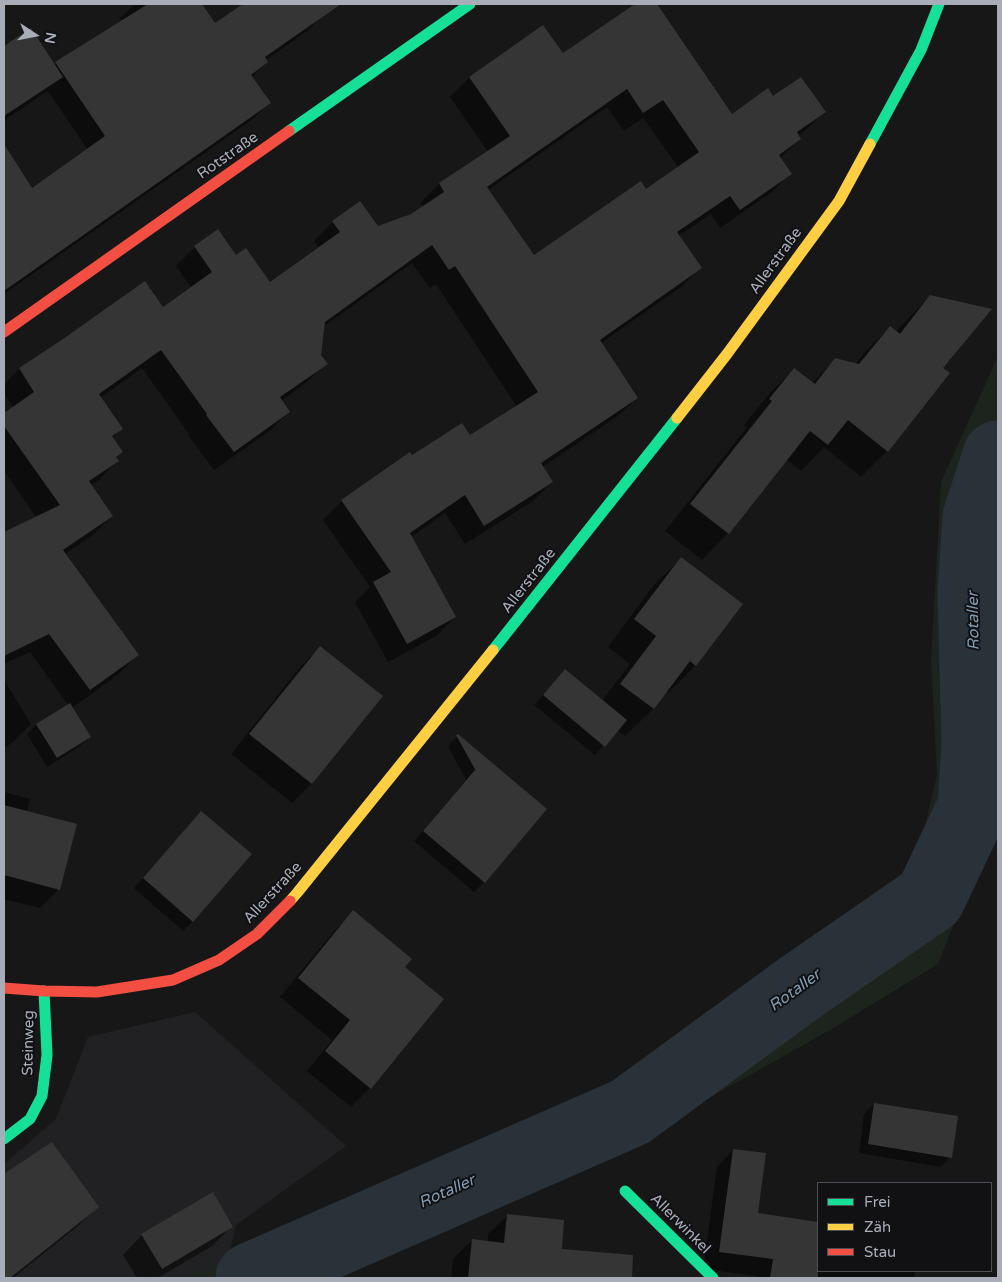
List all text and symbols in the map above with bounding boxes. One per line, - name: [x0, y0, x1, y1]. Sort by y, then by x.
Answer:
- north arrow: [10, 10, 60, 60]
- text: N: [41, 31, 60, 45]
- street label: Rotstraße: [194, 129, 262, 183]
- street label: Allerstraße: [746, 224, 806, 298]
- street label: Allerstraße: [498, 545, 560, 617]
- water label: Rotaller: [964, 591, 984, 651]
- street label: Allerstraße: [240, 859, 306, 927]
- water label: Rotaller: [765, 966, 825, 1016]
- street label: Steinweg: [19, 1010, 39, 1076]
- water label: Rotaller: [416, 1171, 478, 1213]
- legend: [817, 1182, 992, 1272]
- street label: Allerwinkel: [646, 1190, 714, 1258]
- text: Frei: [864, 1193, 890, 1211]
- text: Zäh: [864, 1218, 891, 1236]
- text: Stau: [864, 1243, 896, 1261]

